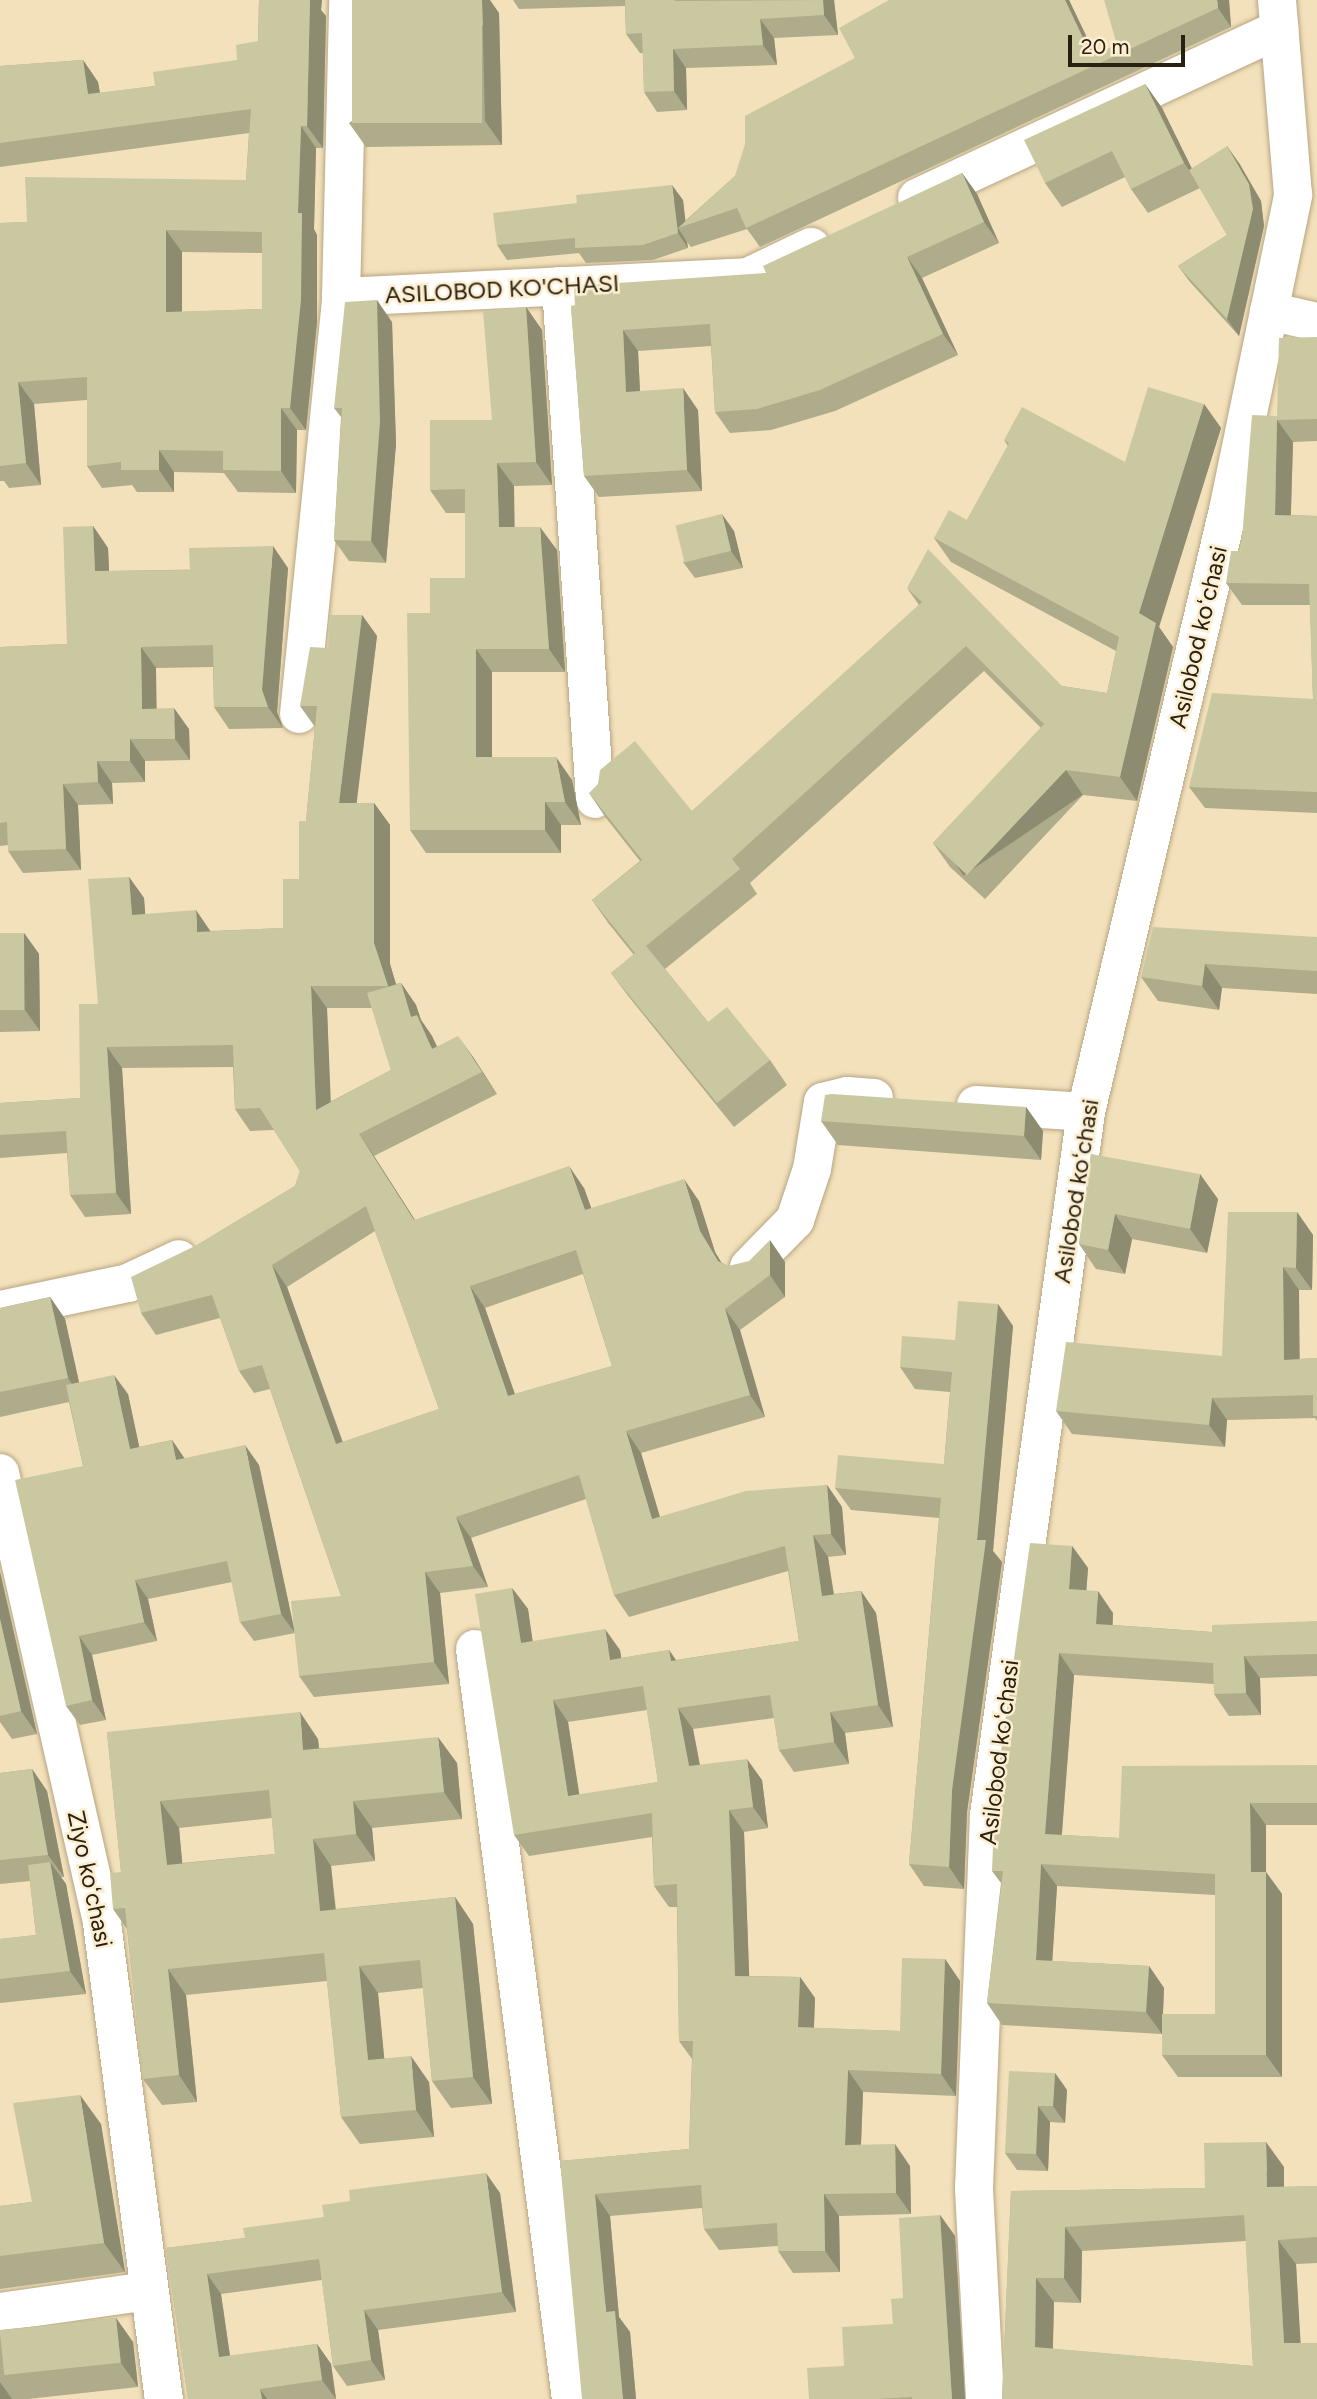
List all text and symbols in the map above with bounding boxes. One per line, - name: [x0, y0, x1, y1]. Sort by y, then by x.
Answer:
- scale bar: [1072, 21, 1189, 65]
- text: 20 m: [1081, 34, 1129, 59]
- street label: ASILOBOD KO'CHASI: [384, 268, 620, 310]
- street label: Asilobod koʻchasi: [1163, 543, 1233, 731]
- street label: Asilobod koʻchasi: [1047, 1097, 1105, 1285]
- street label: Asilobod koʻchasi: [973, 1658, 1025, 1846]
- street label: Ziyo koʻchasi: [61, 1808, 119, 1950]

